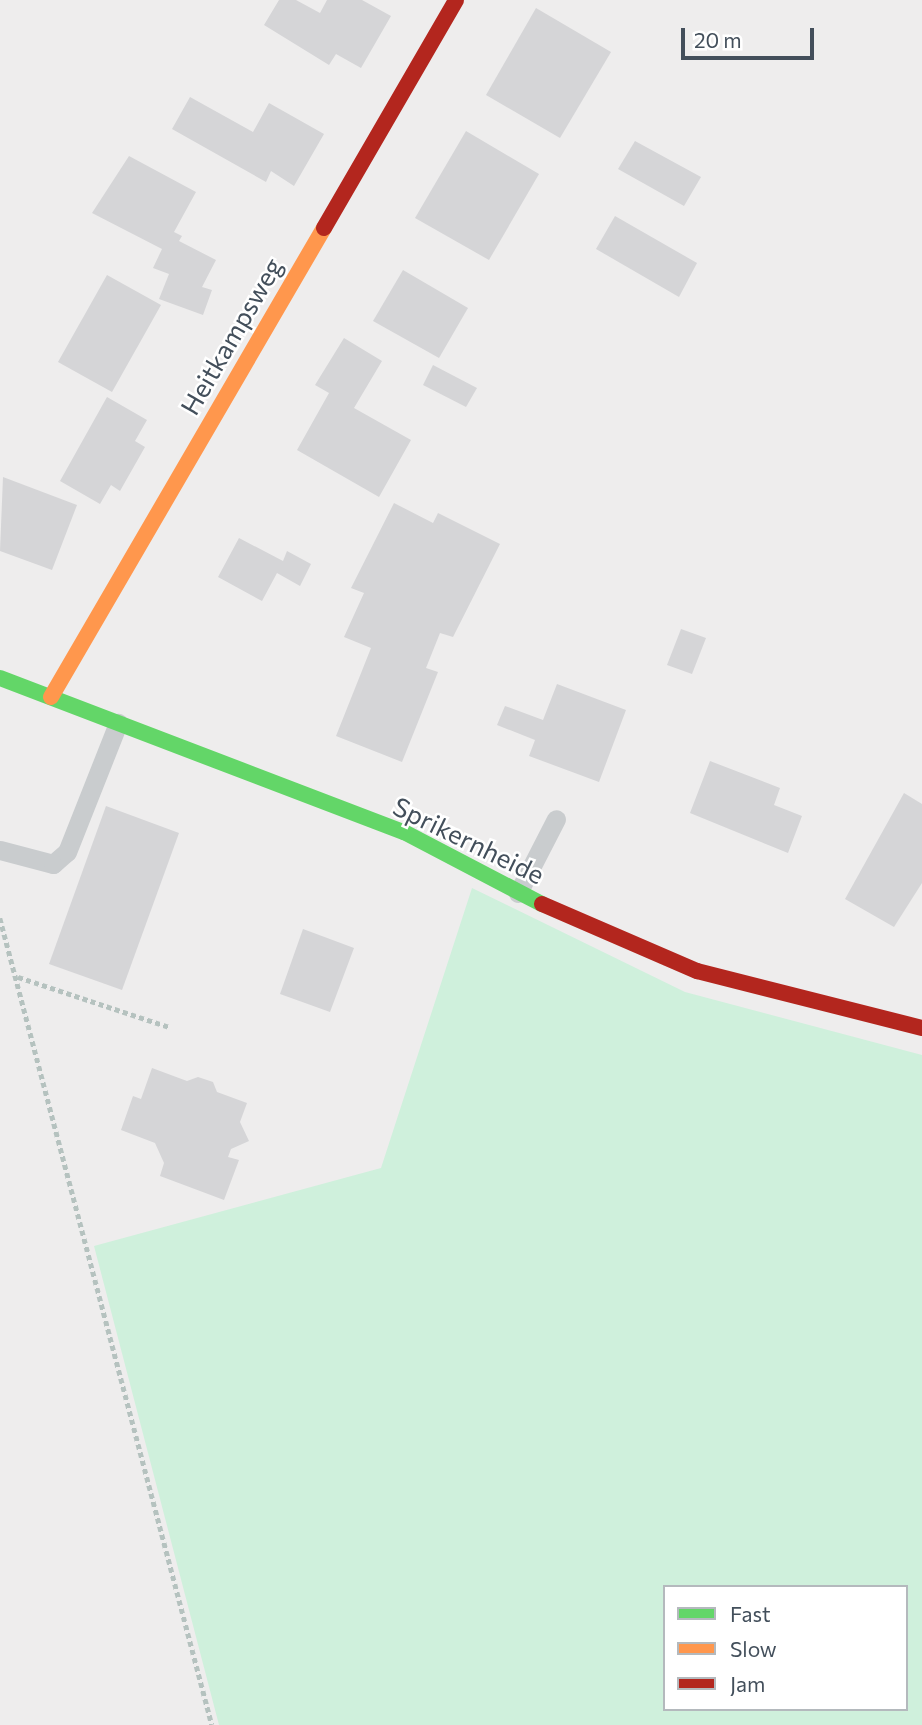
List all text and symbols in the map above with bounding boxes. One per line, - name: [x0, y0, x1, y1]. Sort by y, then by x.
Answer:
- scale bar: [684, 14, 817, 58]
- text: 20 m: [694, 27, 742, 52]
- street label: Heitkampsweg: [174, 252, 288, 420]
- street label: Sprikernheide: [388, 790, 550, 890]
- legend: [663, 1585, 908, 1711]
- text: Fast: [730, 1601, 771, 1626]
- text: Slow: [730, 1636, 777, 1661]
- text: Jam: [730, 1671, 765, 1696]

